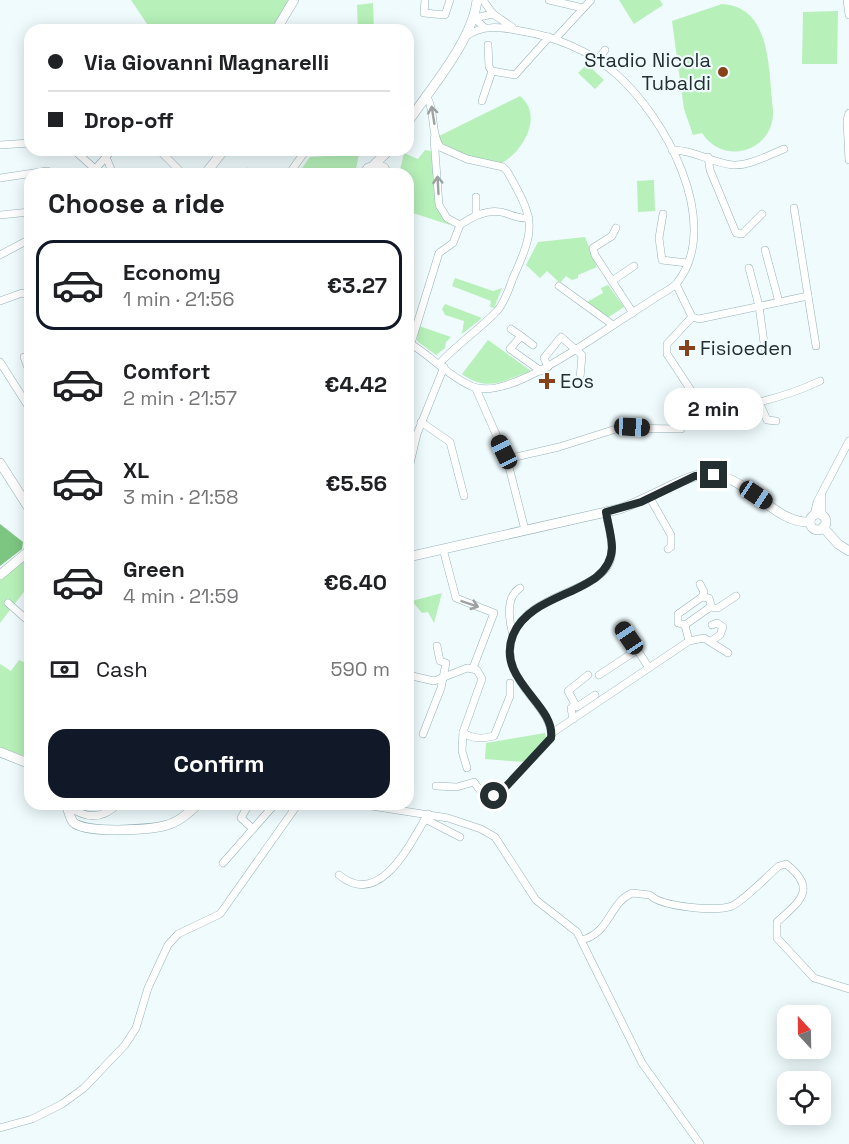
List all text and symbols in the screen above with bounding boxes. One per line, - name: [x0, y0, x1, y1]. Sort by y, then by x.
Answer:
- place label: Stadio Nicola Tubaldi: [584, 47, 711, 96]
- text: Via Giovanni Magnarelli: [84, 48, 329, 76]
- marker: Stadio Nicola Tubaldi: [716, 65, 730, 79]
- one-way arrow: [427, 105, 438, 125]
- text: Drop-off: [84, 106, 174, 134]
- one-way arrow: [432, 176, 443, 196]
- text: Choose a ride: [48, 186, 225, 221]
- icon: car: [51, 258, 105, 312]
- text: Economy: [123, 258, 221, 286]
- text: €3.27: [327, 271, 387, 299]
- text: 1 min · 21:56: [123, 286, 235, 312]
- place label: Fisioeden: [700, 335, 792, 361]
- marker: Fisioeden: [678, 339, 696, 357]
- icon: car: [51, 357, 105, 411]
- text: Comfort: [123, 357, 211, 385]
- place label: Eos: [560, 368, 594, 394]
- text: €4.42: [324, 370, 387, 398]
- marker: Eos: [538, 372, 556, 390]
- text: 2 min · 21:57: [123, 385, 237, 411]
- callout: 2 min: [664, 388, 764, 430]
- text: 2 min: [688, 396, 739, 422]
- car: [614, 417, 650, 437]
- car: [488, 432, 520, 472]
- icon: car: [51, 456, 105, 510]
- text: XL: [123, 456, 149, 484]
- route end: [700, 461, 727, 488]
- text: €5.56: [326, 469, 387, 497]
- car: [736, 477, 776, 513]
- text: 3 min · 21:58: [123, 484, 239, 510]
- icon: car: [51, 555, 105, 609]
- text: Green: [123, 555, 185, 583]
- text: €6.40: [324, 568, 387, 596]
- text: 4 min · 21:59: [123, 583, 239, 609]
- one-way arrow: [460, 600, 479, 611]
- car: [611, 618, 647, 658]
- icon: cash: [48, 653, 81, 686]
- text: Cash: [96, 655, 148, 683]
- text: 590 m: [331, 656, 390, 682]
- button: Confirm: [48, 729, 390, 798]
- route start: [480, 782, 507, 809]
- north arrow: [777, 1005, 831, 1059]
- map controls: [777, 1005, 831, 1125]
- button: locate: [777, 1071, 831, 1125]

